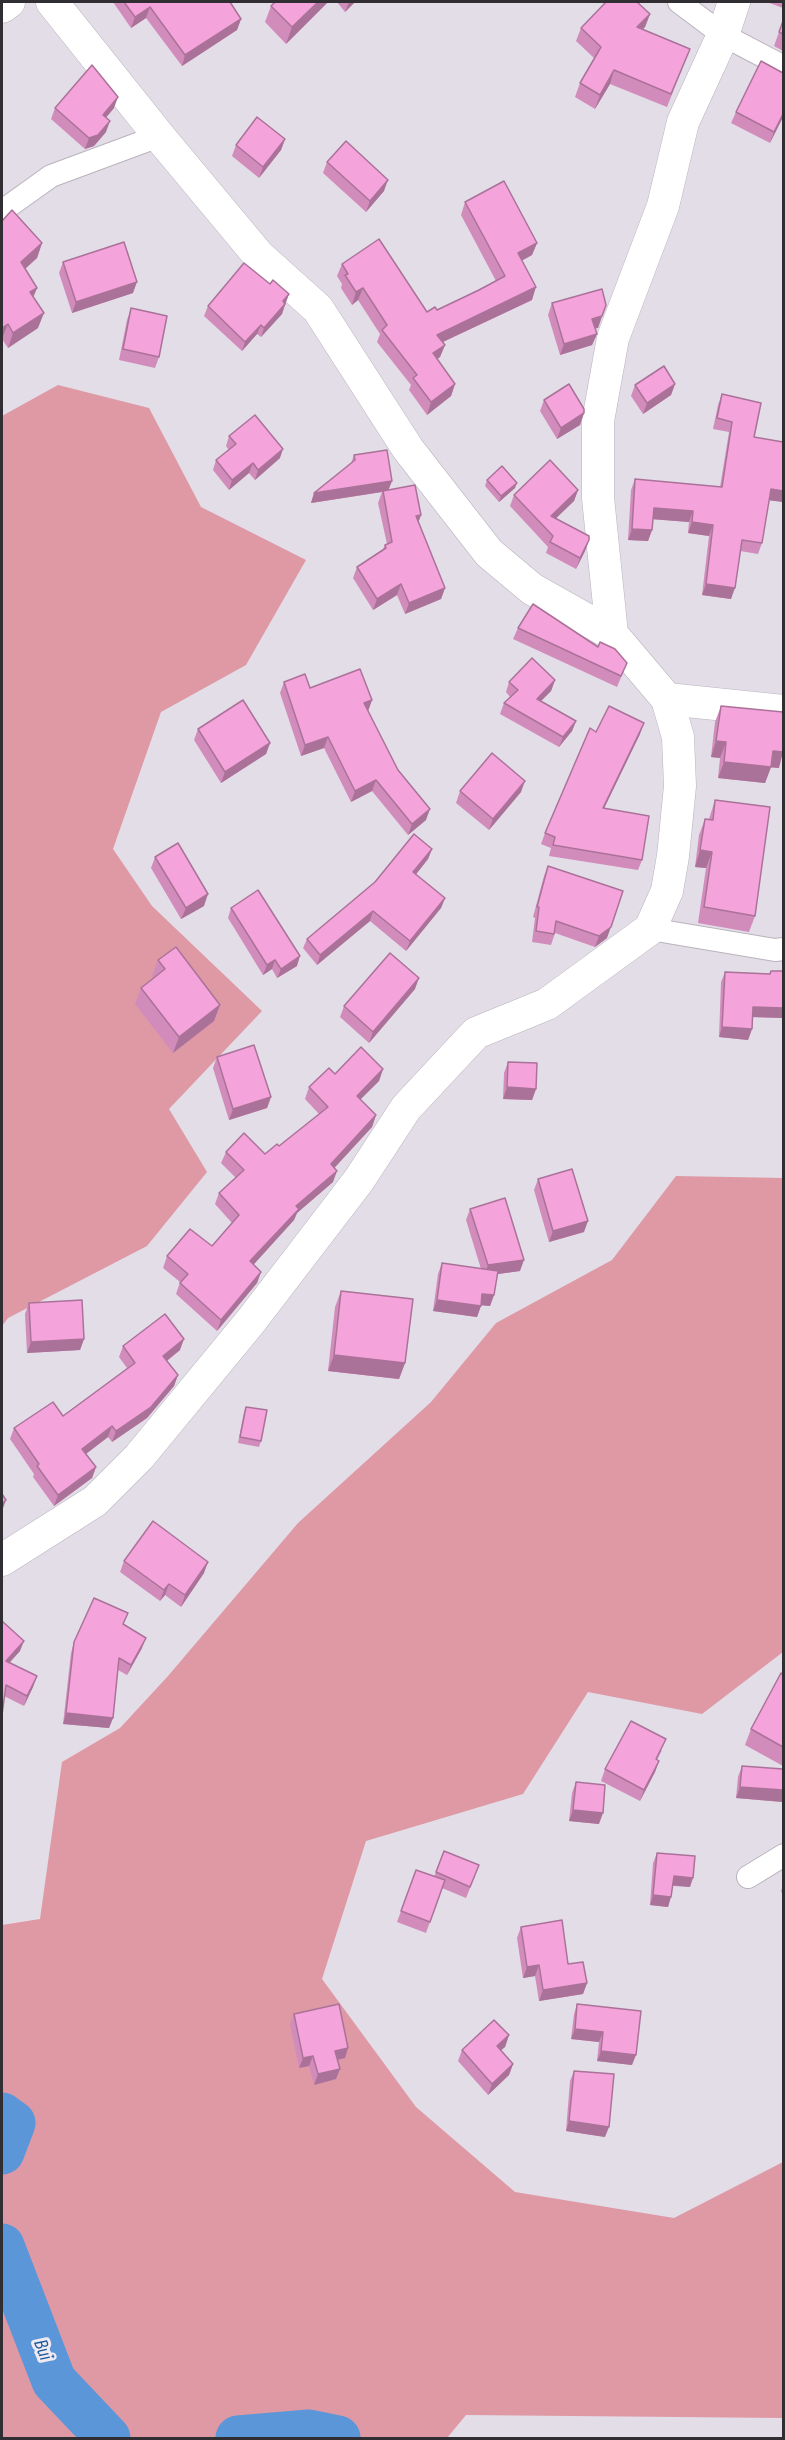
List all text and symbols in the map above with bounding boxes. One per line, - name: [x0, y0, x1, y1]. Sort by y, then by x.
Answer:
- water label: Bui: [27, 2336, 57, 2364]

